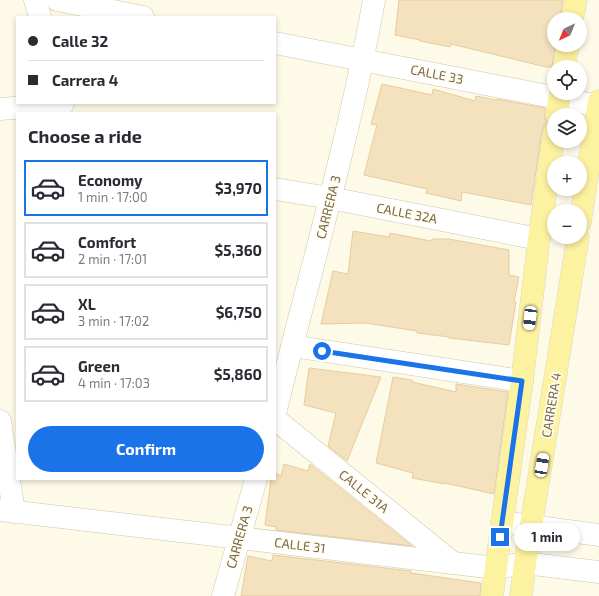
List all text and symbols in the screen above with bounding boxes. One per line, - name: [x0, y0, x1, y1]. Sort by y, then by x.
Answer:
- north arrow: [547, 12, 587, 52]
- map controls: [547, 12, 587, 244]
- text: Calle 32: [52, 32, 108, 50]
- button: locate: [547, 60, 587, 100]
- street label: CALLE 33: [409, 61, 465, 87]
- text: Carrera 4: [52, 71, 118, 89]
- button: layers: [547, 108, 587, 148]
- text: Choose a ride: [28, 125, 142, 147]
- button: +: [547, 156, 587, 196]
- icon: car: [30, 170, 66, 206]
- text: Economy: [78, 171, 143, 189]
- street label: CARRERA 3: [312, 174, 344, 240]
- text: $3,970: [215, 179, 262, 197]
- text: 1 min · 17:00: [78, 189, 148, 205]
- street label: CALLE 32A: [375, 199, 439, 227]
- button: −: [547, 204, 587, 244]
- icon: car: [30, 232, 66, 268]
- text: Comfort: [78, 233, 136, 251]
- text: $5,360: [215, 241, 262, 259]
- text: 2 min · 17:01: [78, 251, 147, 267]
- icon: car: [30, 294, 66, 330]
- text: XL: [78, 295, 96, 313]
- text: $6,750: [216, 303, 262, 321]
- car: [523, 305, 537, 331]
- text: 3 min · 17:02: [78, 313, 149, 329]
- route start: [313, 342, 331, 360]
- icon: car: [30, 356, 66, 392]
- text: Green: [78, 357, 120, 375]
- text: $5,860: [214, 365, 262, 383]
- street label: CARRERA 4: [538, 371, 564, 439]
- text: 4 min · 17:03: [78, 375, 150, 391]
- button: Confirm: [28, 426, 264, 472]
- car: [534, 452, 550, 478]
- street label: CALLE 31A: [336, 466, 392, 516]
- street label: CARRERA 3: [222, 504, 256, 570]
- callout: 1 min: [514, 523, 580, 551]
- route end: [491, 528, 509, 546]
- text: 1 min: [531, 529, 563, 545]
- street label: CALLE 31: [273, 534, 327, 556]

